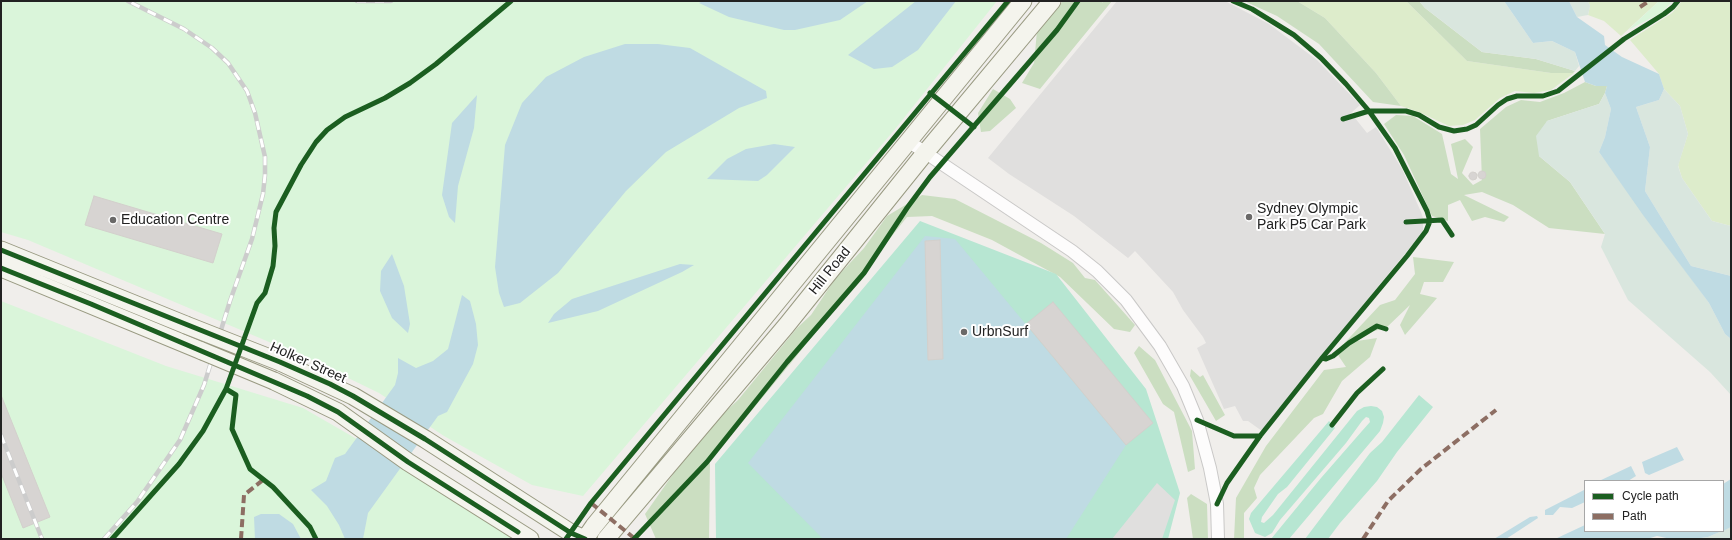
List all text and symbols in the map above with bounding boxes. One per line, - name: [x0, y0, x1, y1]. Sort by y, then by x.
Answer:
- place label: Sydney Olympic Park P5 Car Park: [1257, 201, 1366, 234]
- place label: Education Centre: [121, 212, 229, 228]
- marker: Sydney Olympic Park P5 Car Park: [1244, 212, 1254, 222]
- marker: Education Centre: [108, 215, 118, 225]
- street label: Hill Road: [806, 244, 854, 298]
- place label: UrbnSurf: [972, 324, 1028, 340]
- marker: UrbnSurf: [959, 327, 969, 337]
- street label: Holker Street: [267, 339, 349, 387]
- legend: [1584, 480, 1724, 532]
- text: Cycle path: [1622, 489, 1679, 503]
- text: Path: [1622, 509, 1647, 523]

